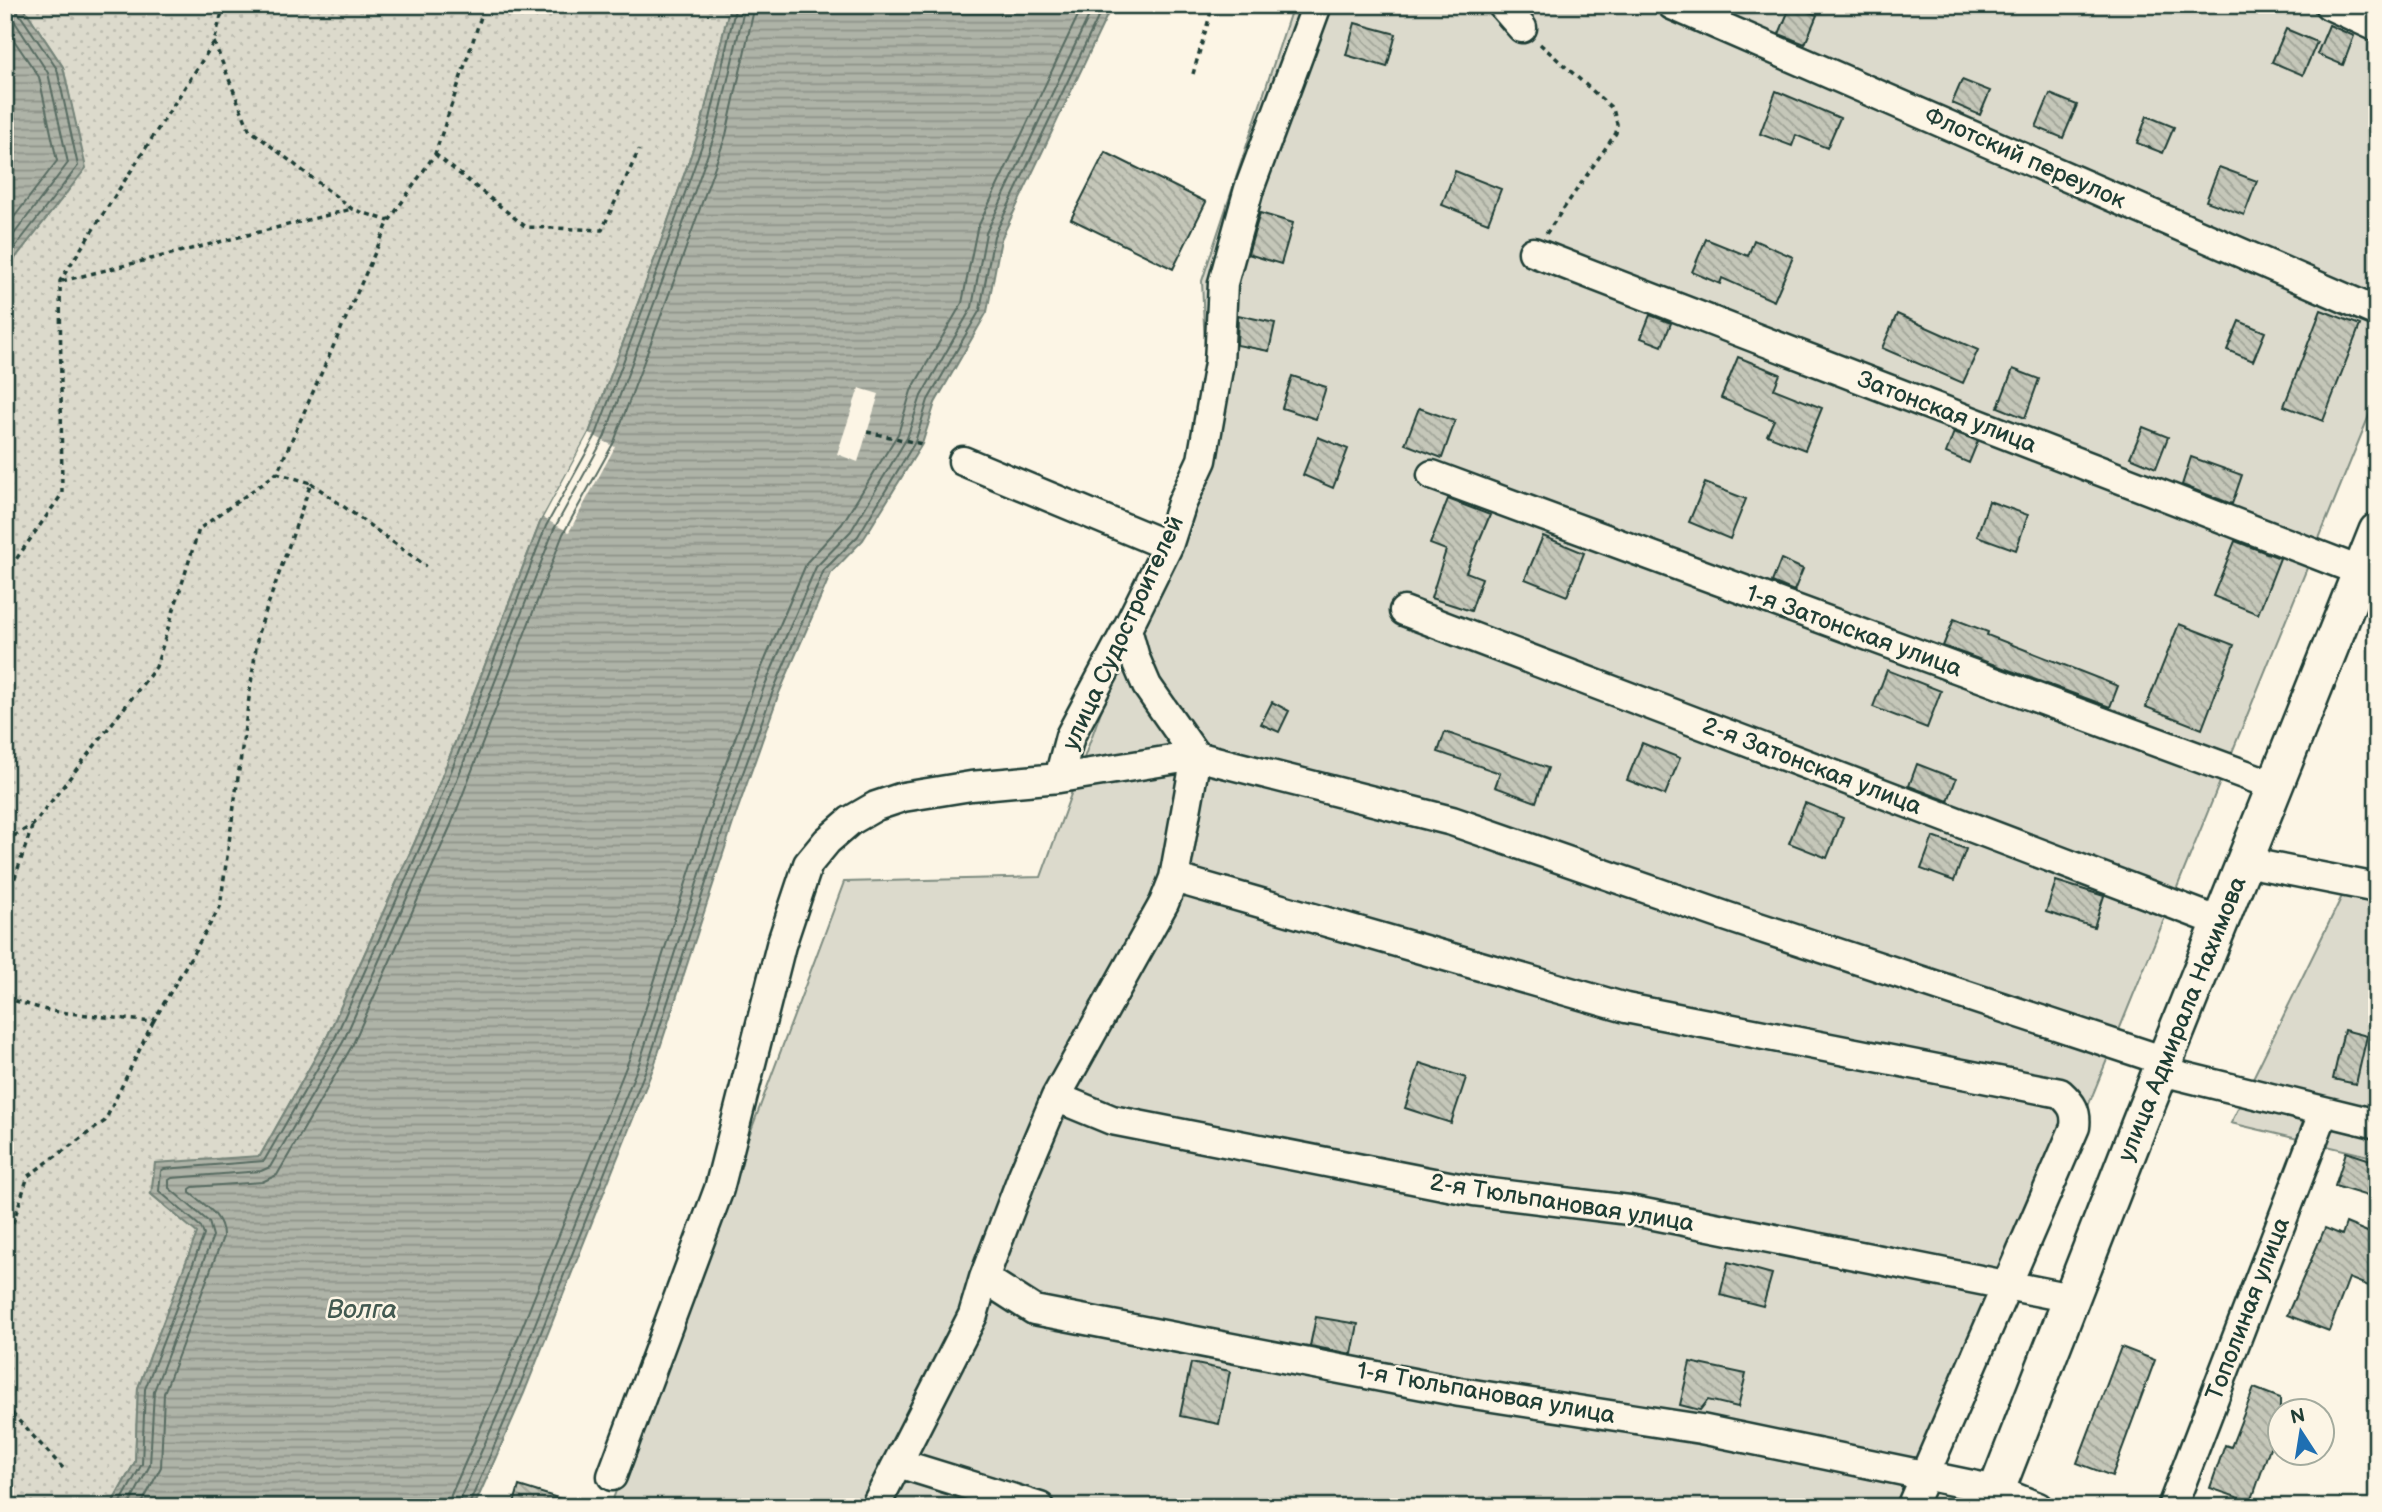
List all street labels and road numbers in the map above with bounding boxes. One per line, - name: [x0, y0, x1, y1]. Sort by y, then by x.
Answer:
- street label: Флотский переулок: [1920, 101, 2130, 216]
- street label: Затонская улица: [1853, 364, 2041, 460]
- street label: улица Судостроителей: [1056, 511, 1190, 755]
- street label: 1-я Затонская улица: [1742, 578, 1966, 684]
- street label: 2-я Затонская улица: [1698, 711, 1926, 821]
- street label: улица Адмирала Нахимова: [2112, 872, 2252, 1166]
- street label: 2-я Тюльпановая улица: [1428, 1168, 1696, 1238]
- street label: Тополиная улица: [2200, 1213, 2296, 1405]
- street label: 1-я Тюльпановая улица: [1354, 1356, 1618, 1430]

